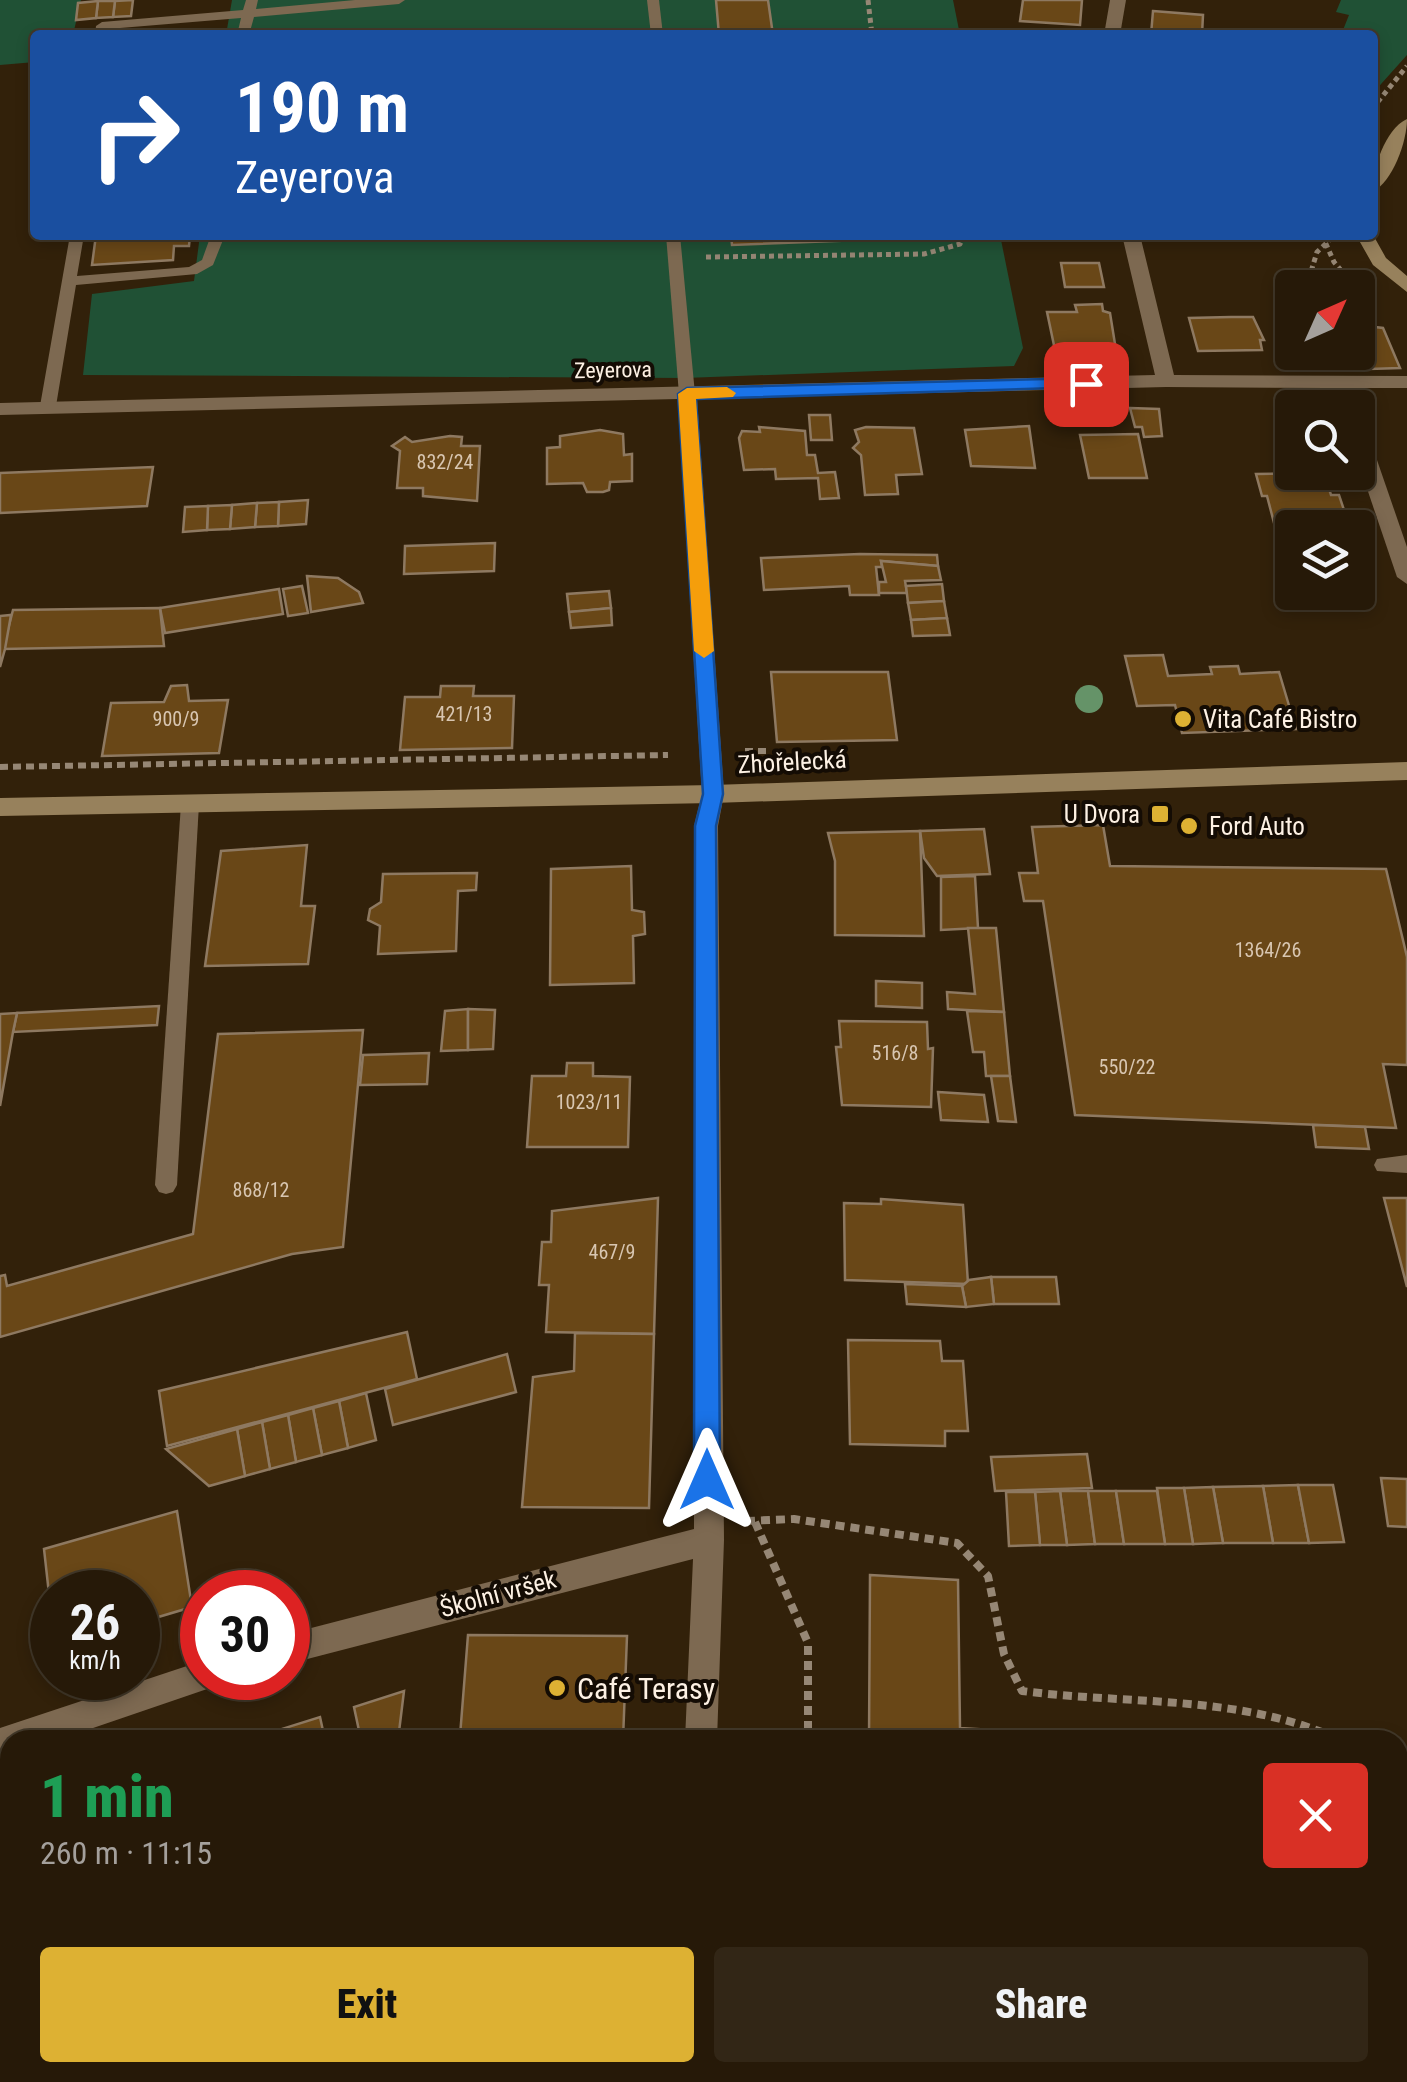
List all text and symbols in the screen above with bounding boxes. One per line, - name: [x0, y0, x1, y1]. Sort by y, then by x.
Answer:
- text: 190 m: [235, 67, 409, 149]
- icon: right: [70, 70, 200, 200]
- text: Zeyerova: [235, 151, 394, 204]
- north arrow: [1275, 270, 1375, 370]
- map controls: [1275, 270, 1375, 610]
- pin: [1044, 342, 1129, 427]
- street label: Zeyerova: [574, 357, 652, 383]
- icon: arrive: [1059, 357, 1114, 412]
- button: search: [1275, 390, 1375, 490]
- house number: 832/24: [417, 450, 474, 474]
- button: layers: [1275, 510, 1375, 610]
- house number: 421/13: [436, 702, 492, 726]
- place label: Vita Café Bistro: [1203, 705, 1357, 734]
- house number: 900/9: [153, 707, 199, 731]
- marker: Vita Café Bistro: [1172, 708, 1194, 730]
- street label: Zhořelecká: [737, 745, 847, 779]
- place label: U Dvora: [1064, 800, 1140, 829]
- marker: U Dvora: [1149, 803, 1171, 825]
- place label: Ford Auto: [1209, 812, 1305, 841]
- marker: Ford Auto: [1178, 815, 1200, 837]
- house number: 1364/26: [1235, 938, 1301, 962]
- house number: 516/8: [872, 1041, 918, 1065]
- house number: 550/22: [1099, 1055, 1156, 1079]
- house number: 1023/11: [556, 1090, 622, 1114]
- house number: 868/12: [233, 1178, 290, 1202]
- house number: 467/9: [589, 1240, 635, 1264]
- position arrow: [655, 1428, 759, 1532]
- street label: Školní vršek: [437, 1563, 560, 1623]
- speed limit sign: 30: [180, 1570, 310, 1700]
- text: 26: [70, 1594, 120, 1652]
- text: km/h: [69, 1646, 121, 1675]
- place label: Café Terasy: [577, 1671, 715, 1706]
- marker: Café Terasy: [546, 1677, 568, 1699]
- text: 1 min: [40, 1761, 174, 1832]
- button: close: [1263, 1763, 1368, 1868]
- text: 260 m · 11:15: [40, 1834, 212, 1872]
- button: Exit: [40, 1947, 694, 2062]
- button: Share: [714, 1947, 1368, 2062]

